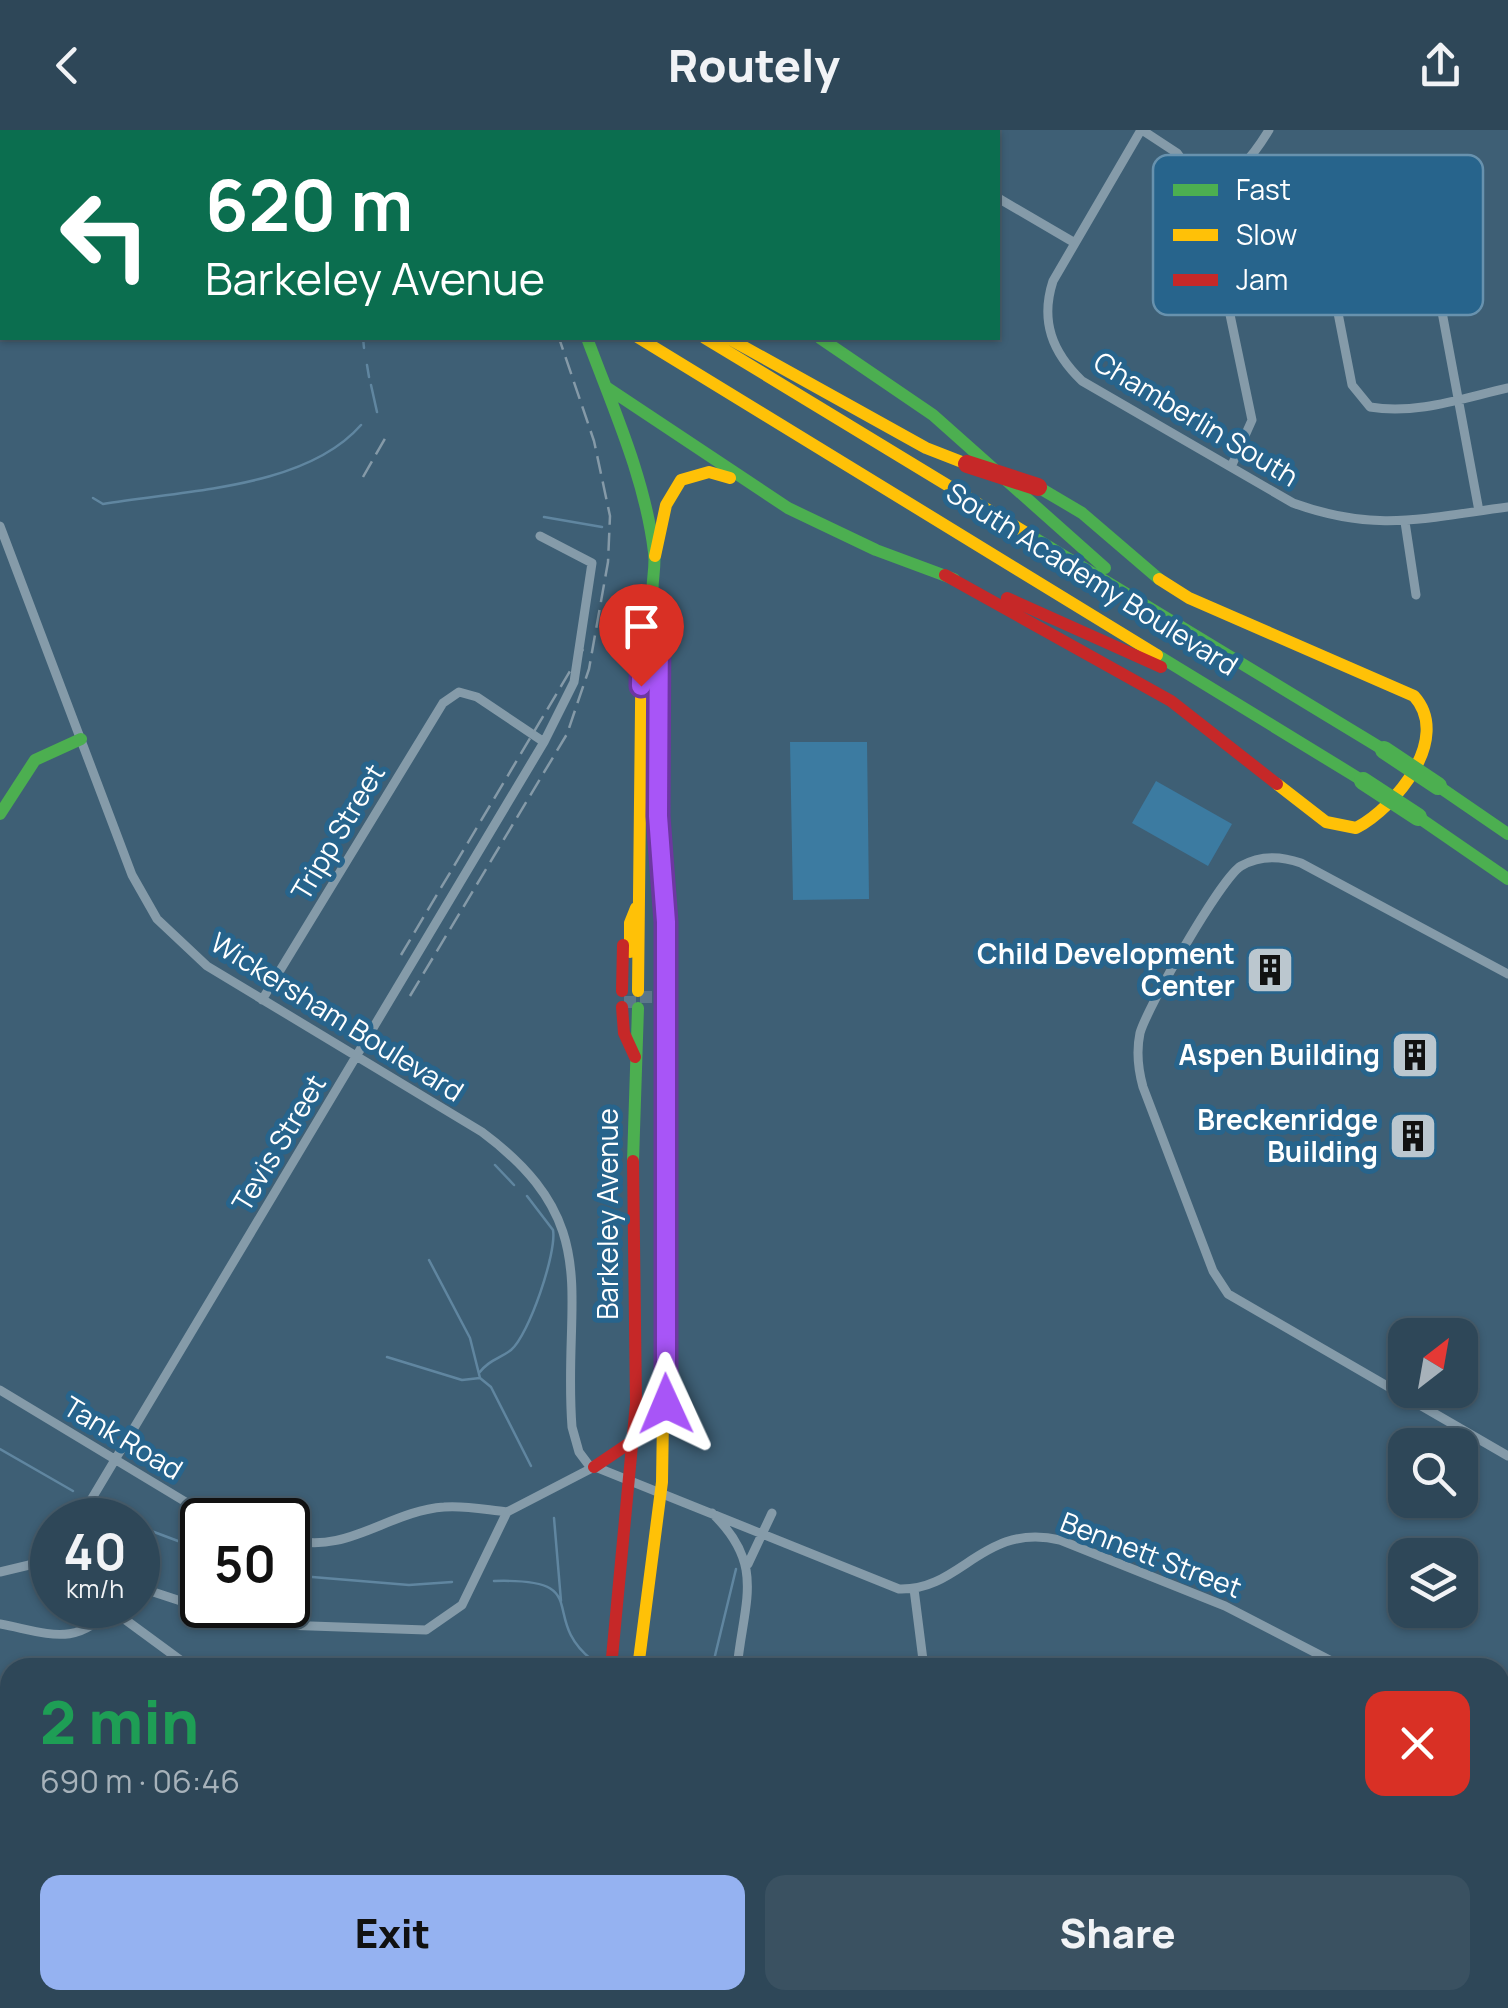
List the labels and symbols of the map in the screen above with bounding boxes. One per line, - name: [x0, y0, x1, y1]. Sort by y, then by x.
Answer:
- legend: [1153, 155, 1483, 315]
- text: Fast: [1236, 170, 1291, 208]
- text: Slow: [1236, 215, 1297, 253]
- text: Jam: [1236, 260, 1288, 298]
- street label: Chamberlin South: [1087, 342, 1306, 494]
- street label: South Academy Boulevard: [940, 473, 1245, 683]
- pin: [599, 584, 684, 687]
- street label: Tripp Street: [281, 756, 393, 907]
- street label: Wickersham Boulevard: [204, 923, 471, 1109]
- place label: Child Development Center: [977, 934, 1235, 1004]
- building icon: Child Development Center: [1244, 944, 1296, 996]
- building icon: Aspen Building: [1389, 1029, 1441, 1081]
- place label: Aspen Building: [1178, 1035, 1380, 1073]
- street label: Tevis Street: [222, 1067, 334, 1218]
- place label: Breckenridge Building: [1197, 1100, 1378, 1170]
- street label: Barkeley Avenue: [588, 1108, 626, 1320]
- building icon: Breckenridge Building: [1387, 1110, 1439, 1162]
- north arrow: [1388, 1318, 1478, 1408]
- position arrow: [614, 1352, 718, 1456]
- street label: Tank Road: [57, 1387, 190, 1488]
- speed limit sign: 50: [180, 1498, 310, 1628]
- street label: Bennett Street: [1055, 1502, 1247, 1606]

